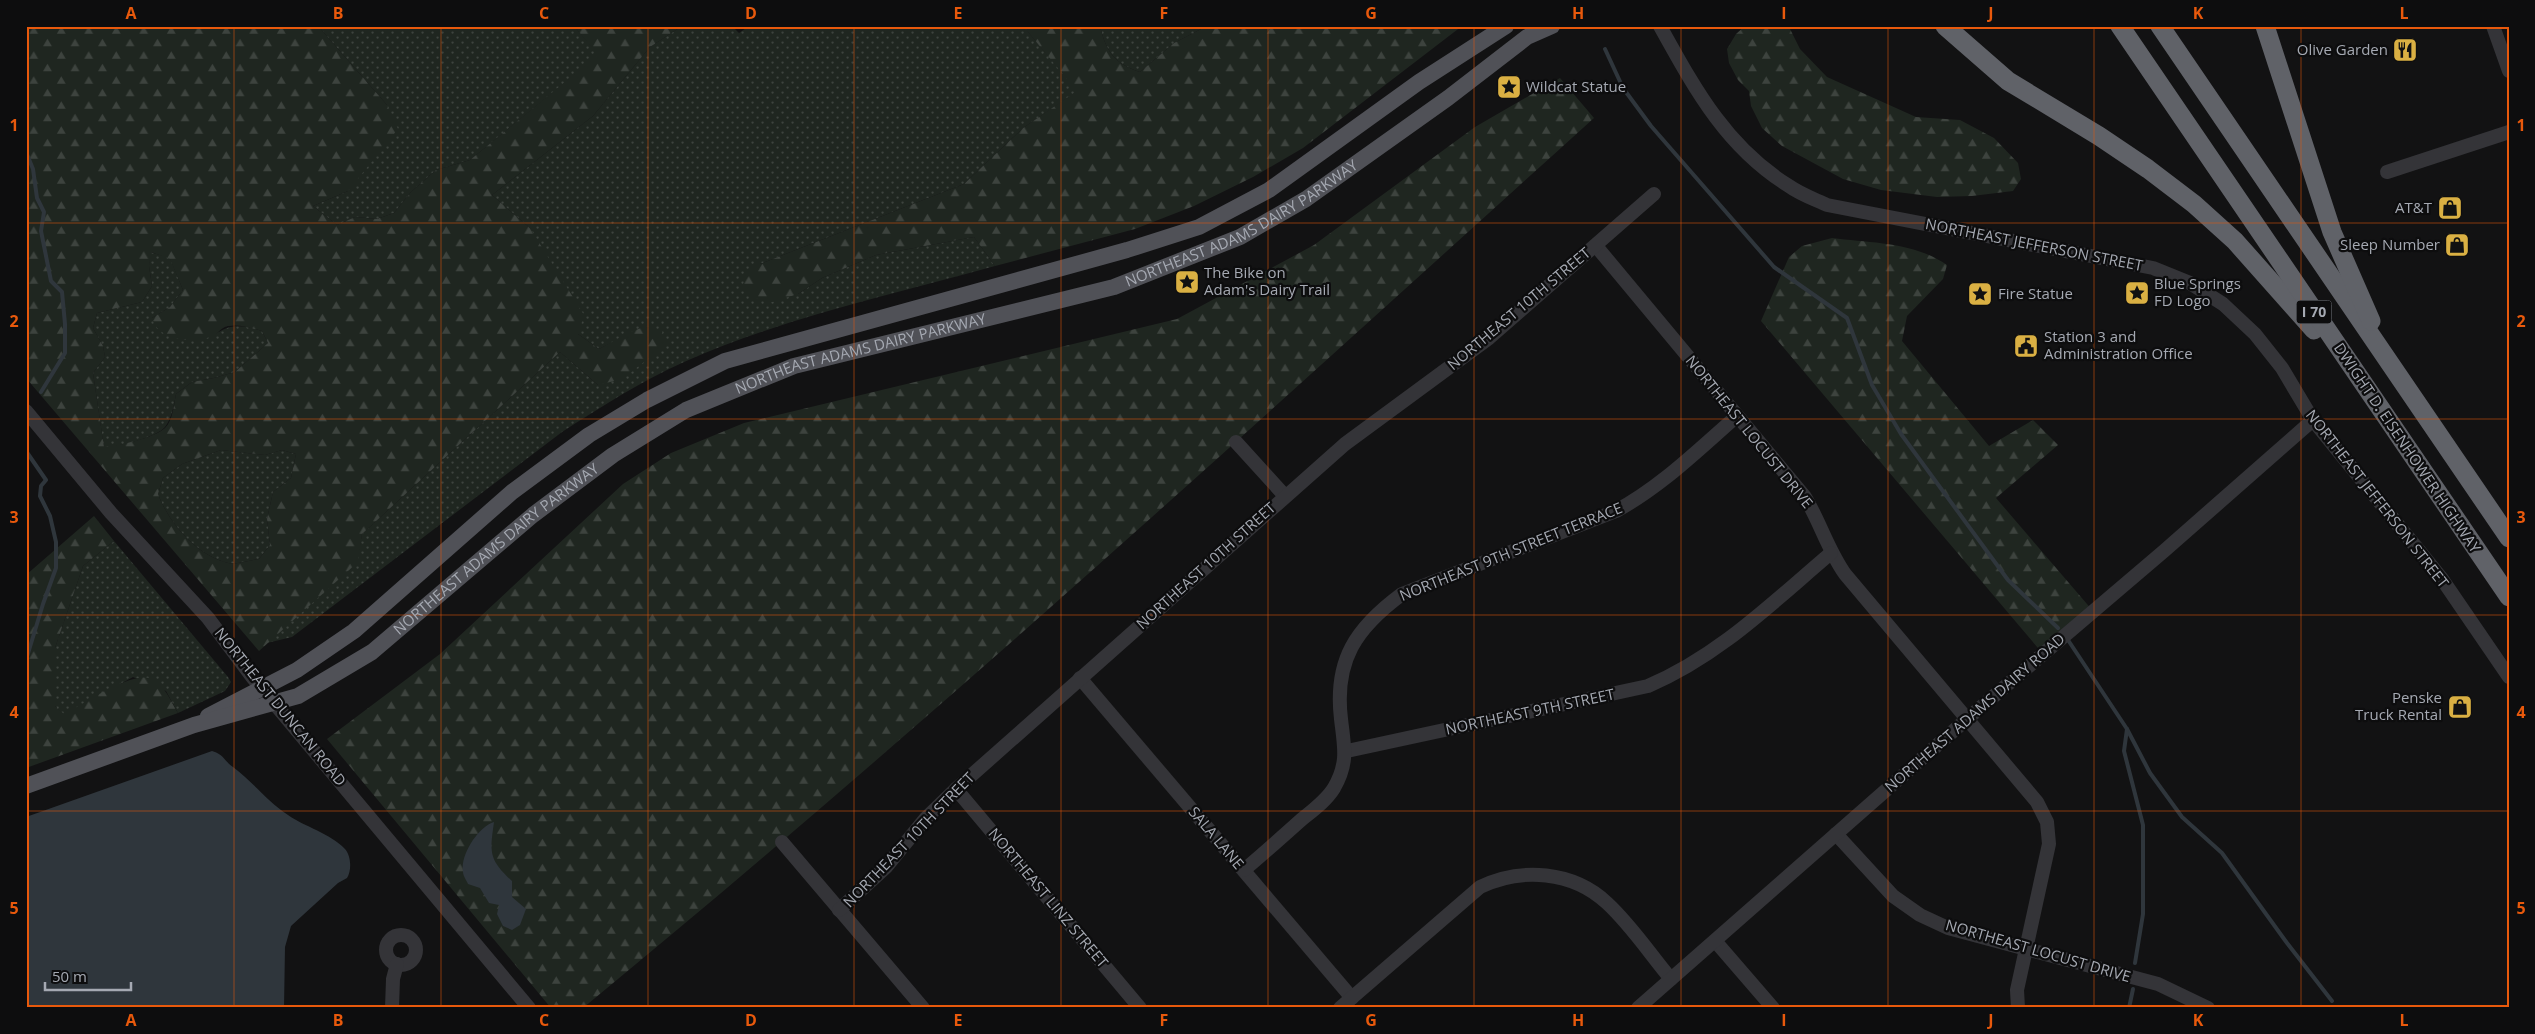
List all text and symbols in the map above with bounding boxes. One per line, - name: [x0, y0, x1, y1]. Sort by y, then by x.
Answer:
- text: A: [125, 2, 137, 24]
- text: B: [333, 2, 343, 24]
- text: C: [539, 2, 549, 24]
- text: D: [745, 2, 757, 24]
- text: E: [954, 2, 963, 24]
- text: F: [1160, 2, 1168, 24]
- text: G: [1365, 2, 1377, 24]
- text: H: [1572, 2, 1584, 24]
- text: I: [1781, 2, 1787, 24]
- text: J: [1986, 2, 1994, 24]
- text: K: [2193, 2, 2204, 24]
- text: L: [2399, 2, 2409, 24]
- restaurant icon: Olive Garden: [2392, 37, 2418, 63]
- place label: Olive Garden: [2297, 39, 2388, 59]
- place icon: Wildcat Statue: [1496, 74, 1522, 100]
- place label: Wildcat Statue: [1526, 76, 1626, 96]
- text: 1: [9, 114, 19, 136]
- text: 1: [2516, 114, 2526, 136]
- street label: NORTHEAST ADAMS DAIRY PARKWAY: [1122, 154, 1362, 291]
- shop icon: AT&T: [2437, 195, 2463, 221]
- place label: AT&T: [2395, 197, 2433, 217]
- street label: NORTHEAST JEFFERSON STREET: [1924, 213, 2145, 275]
- shop icon: Sleep Number: [2444, 232, 2470, 258]
- place label: Sleep Number: [2340, 234, 2440, 254]
- street label: NORTHEAST 10TH STREET: [1443, 242, 1595, 374]
- place label: The Bike on Adam's Dairy Trail: [1204, 262, 1330, 299]
- place icon: The Bike on Adam's Dairy Trail: [1174, 269, 1200, 295]
- place label: Blue Springs FD Logo: [2154, 273, 2241, 310]
- place icon: Blue Springs FD Logo: [2124, 280, 2150, 306]
- place icon: Fire Statue: [1967, 281, 1993, 307]
- place label: Fire Statue: [1998, 283, 2073, 303]
- road number: I 70: [2296, 300, 2332, 324]
- street label: NORTHEAST ADAMS DAIRY PARKWAY: [732, 308, 989, 398]
- text: 2: [9, 310, 19, 332]
- text: 2: [2516, 310, 2526, 332]
- place label: Station 3 and Administration Office: [2044, 326, 2193, 363]
- public building icon: Station 3 and Administration Office: [2013, 333, 2039, 359]
- street label: DWIGHT D. EISENHOWER HIGHWAY: [2330, 339, 2486, 557]
- street label: NORTHEAST LOCUST DRIVE: [1682, 351, 1818, 512]
- street label: NORTHEAST JEFFERSON STREET: [2302, 405, 2454, 592]
- street label: NORTHEAST ADAMS DAIRY PARKWAY: [389, 458, 603, 639]
- street label: NORTHEAST 10TH STREET: [1131, 497, 1280, 633]
- street label: NORTHEAST 9TH STREET TERRACE: [1396, 497, 1625, 605]
- text: 3: [9, 506, 19, 528]
- text: 3: [2516, 506, 2526, 528]
- street label: NORTHEAST DUNCAN ROAD: [211, 623, 351, 790]
- street label: NORTHEAST ADAMS DAIRY ROAD: [1880, 628, 2069, 796]
- street label: NORTHEAST 9TH STREET: [1443, 683, 1617, 739]
- place label: Penske Truck Rental: [2355, 687, 2442, 724]
- shop icon: Penske Truck Rental: [2447, 694, 2473, 720]
- text: 4: [9, 701, 19, 723]
- text: 4: [2516, 701, 2526, 723]
- street label: NORTHEAST 10TH STREET: [838, 767, 979, 911]
- street label: SALA LANE: [1185, 802, 1249, 873]
- street label: NORTHEAST LINZ STREET: [984, 823, 1114, 972]
- text: 5: [9, 897, 19, 919]
- text: 5: [2516, 897, 2526, 919]
- street label: NORTHEAST LOCUST DRIVE: [1943, 914, 2133, 986]
- scale bar: [45, 959, 131, 991]
- text: 50 m: [52, 966, 87, 986]
- text: A: [125, 1009, 137, 1031]
- text: B: [333, 1009, 343, 1031]
- text: C: [539, 1009, 549, 1031]
- text: D: [745, 1009, 757, 1031]
- text: E: [954, 1009, 963, 1031]
- text: F: [1160, 1009, 1168, 1031]
- text: G: [1365, 1009, 1377, 1031]
- text: H: [1572, 1009, 1584, 1031]
- text: I: [1781, 1009, 1787, 1031]
- text: J: [1986, 1009, 1994, 1031]
- text: K: [2193, 1009, 2204, 1031]
- text: L: [2399, 1009, 2409, 1031]

